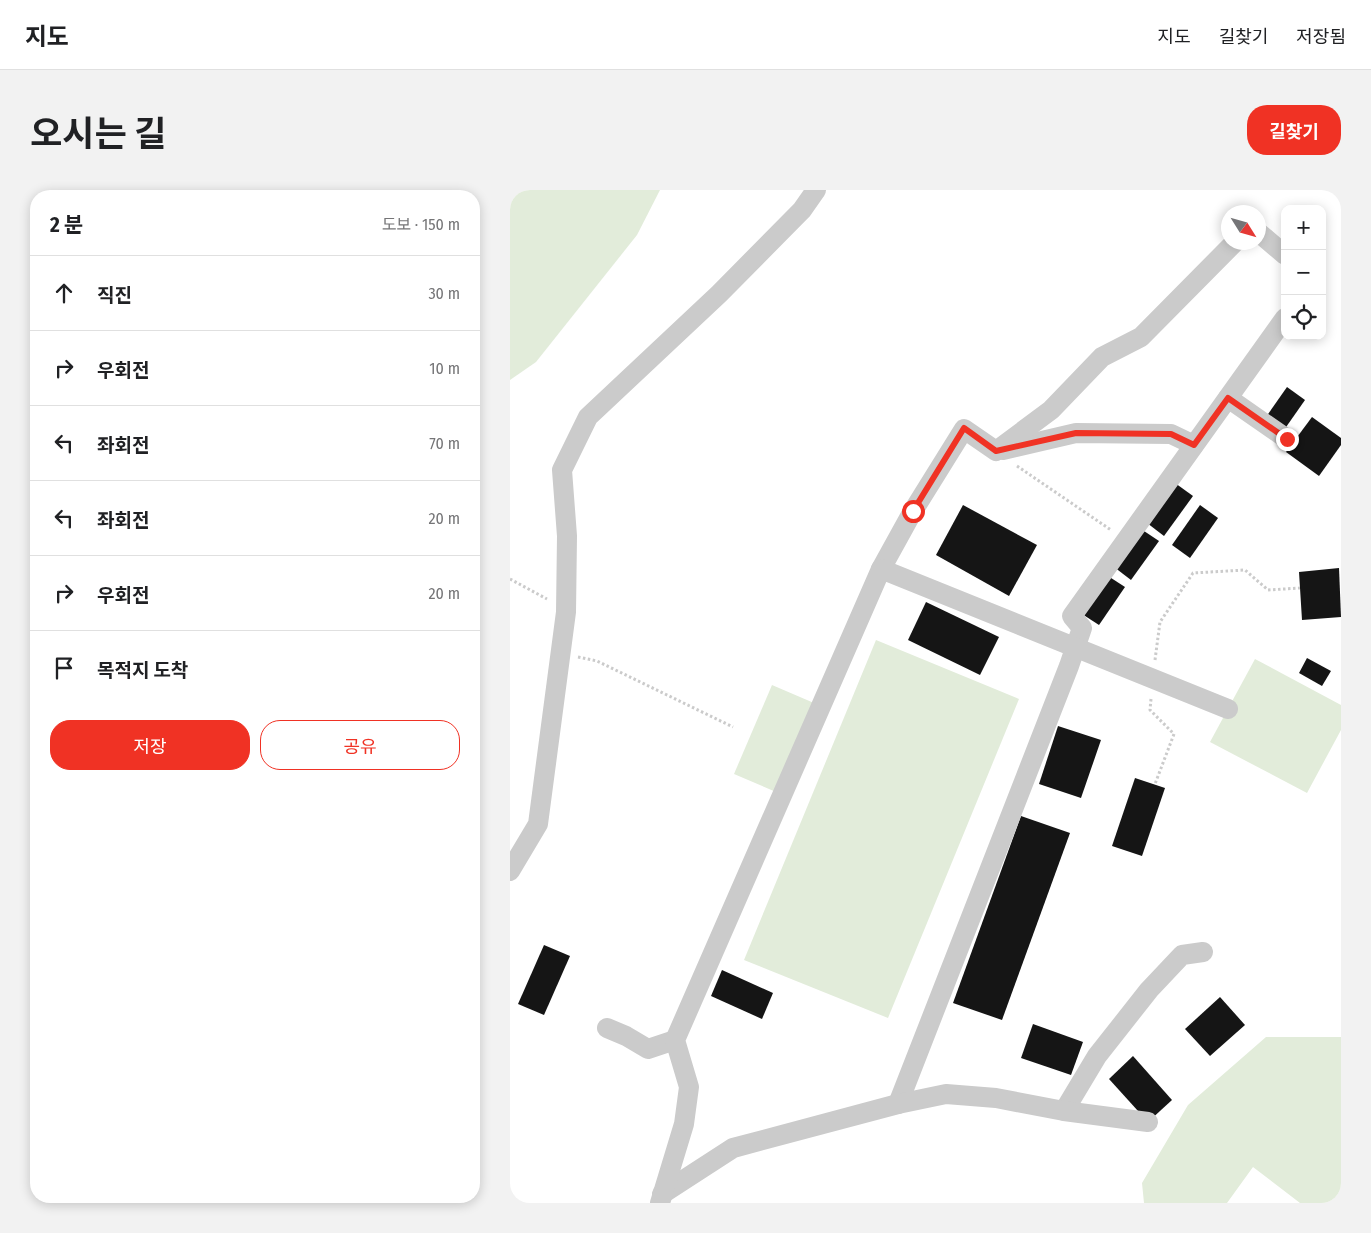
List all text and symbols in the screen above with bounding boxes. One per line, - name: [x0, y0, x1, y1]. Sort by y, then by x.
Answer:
- text: 지도: [25, 23, 69, 51]
- text: 지도: [1158, 26, 1191, 48]
- text: 길찾기: [1219, 26, 1268, 48]
- text: 저장됨: [1296, 26, 1346, 48]
- button: 길찾기: [1247, 105, 1341, 155]
- text: 오시는 길: [30, 113, 166, 155]
- north arrow: [1221, 205, 1266, 250]
- map controls: [1281, 205, 1326, 340]
- button: +: [1281, 205, 1326, 250]
- text: 2 분: [50, 212, 83, 238]
- text: 도보 · 150 m: [382, 215, 460, 234]
- button: −: [1281, 250, 1326, 295]
- icon: ahead: [50, 279, 78, 307]
- text: 직진: [97, 284, 132, 307]
- text: 30 m: [428, 284, 460, 303]
- button: locate: [1281, 295, 1326, 340]
- icon: right: [50, 354, 78, 382]
- text: 우회전: [97, 359, 149, 382]
- text: 10 m: [429, 359, 460, 378]
- route end: [1276, 428, 1299, 451]
- icon: left: [50, 429, 78, 457]
- text: 좌회전: [97, 434, 149, 457]
- text: 70 m: [429, 434, 460, 453]
- route start: [902, 500, 925, 523]
- icon: left: [50, 504, 78, 532]
- text: 좌회전: [97, 509, 149, 532]
- text: 20 m: [429, 509, 460, 528]
- icon: right: [50, 579, 78, 607]
- text: 우회전: [97, 584, 149, 607]
- text: 20 m: [429, 584, 460, 603]
- icon: arrive: [50, 654, 78, 682]
- text: 목적지 도착: [97, 659, 188, 682]
- button: 저장: [50, 720, 250, 770]
- button: 공유: [260, 720, 460, 770]

